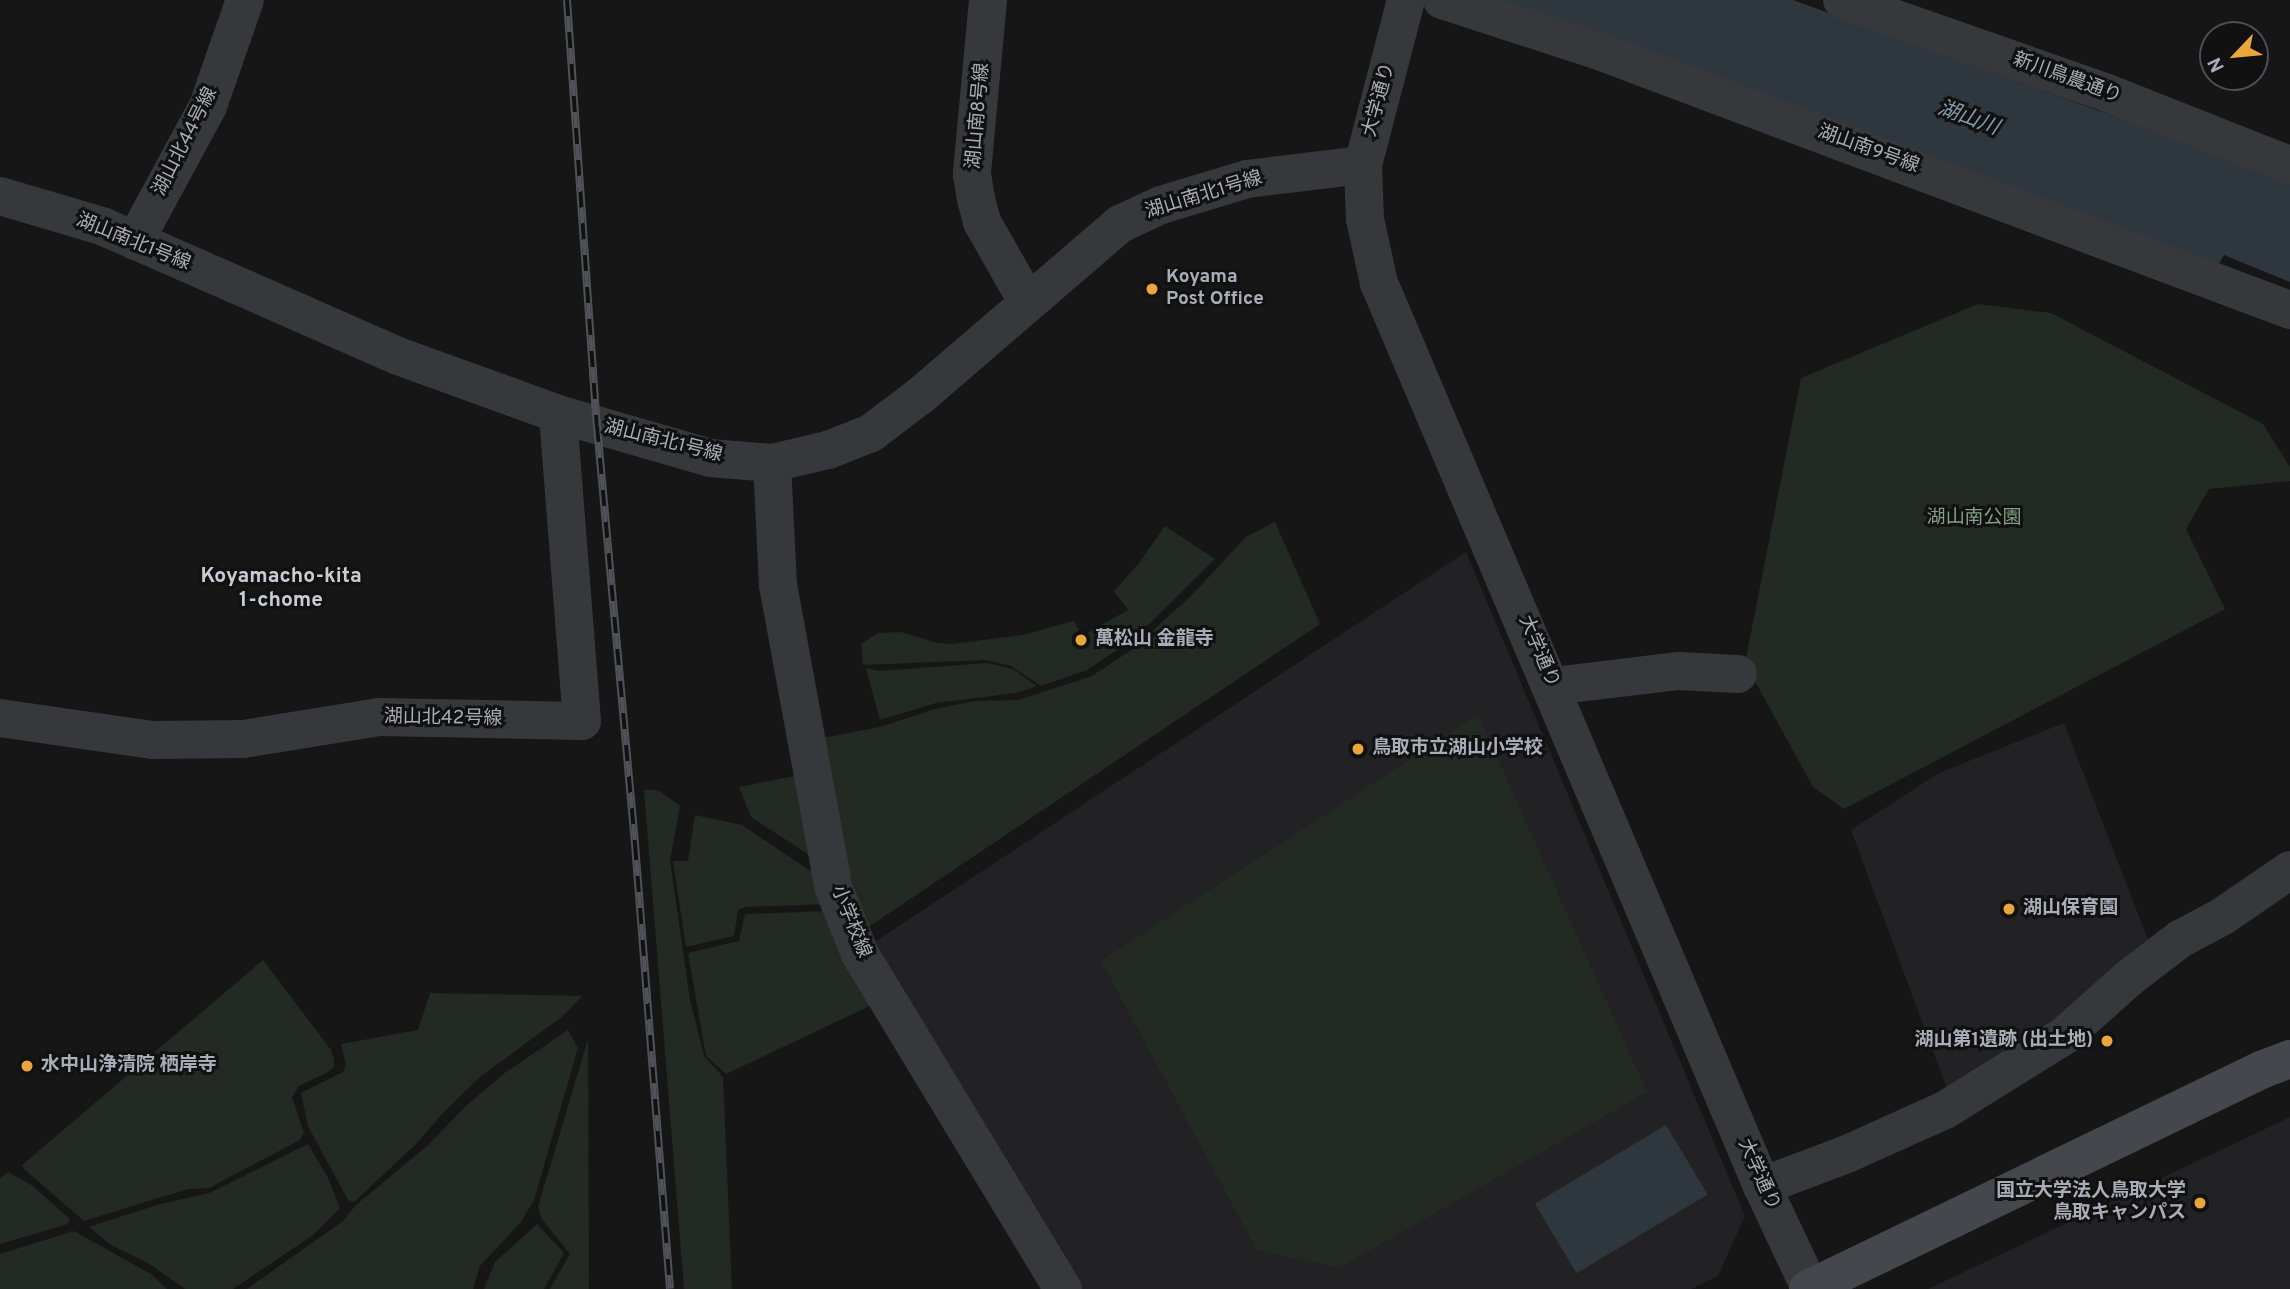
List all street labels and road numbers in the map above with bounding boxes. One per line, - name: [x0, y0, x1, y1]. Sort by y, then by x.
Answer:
- street label: 新川鳥農通り: [2010, 49, 2124, 109]
- street label: 大学通り: [1359, 60, 1401, 140]
- street label: 湖山南8号線: [963, 62, 995, 170]
- street label: 湖山北44号線: [149, 84, 223, 200]
- street label: 湖山南9号線: [1814, 121, 1922, 179]
- street label: 湖山南北1号線: [1143, 167, 1265, 225]
- street label: 湖山南北1号線: [73, 210, 193, 276]
- street label: 湖山南北1号線: [601, 416, 725, 468]
- street label: 大学通り: [1513, 613, 1563, 691]
- street label: 湖山北42号線: [384, 707, 502, 731]
- street label: 小学校線: [825, 882, 875, 962]
- street label: 大学通り: [1732, 1136, 1784, 1214]

